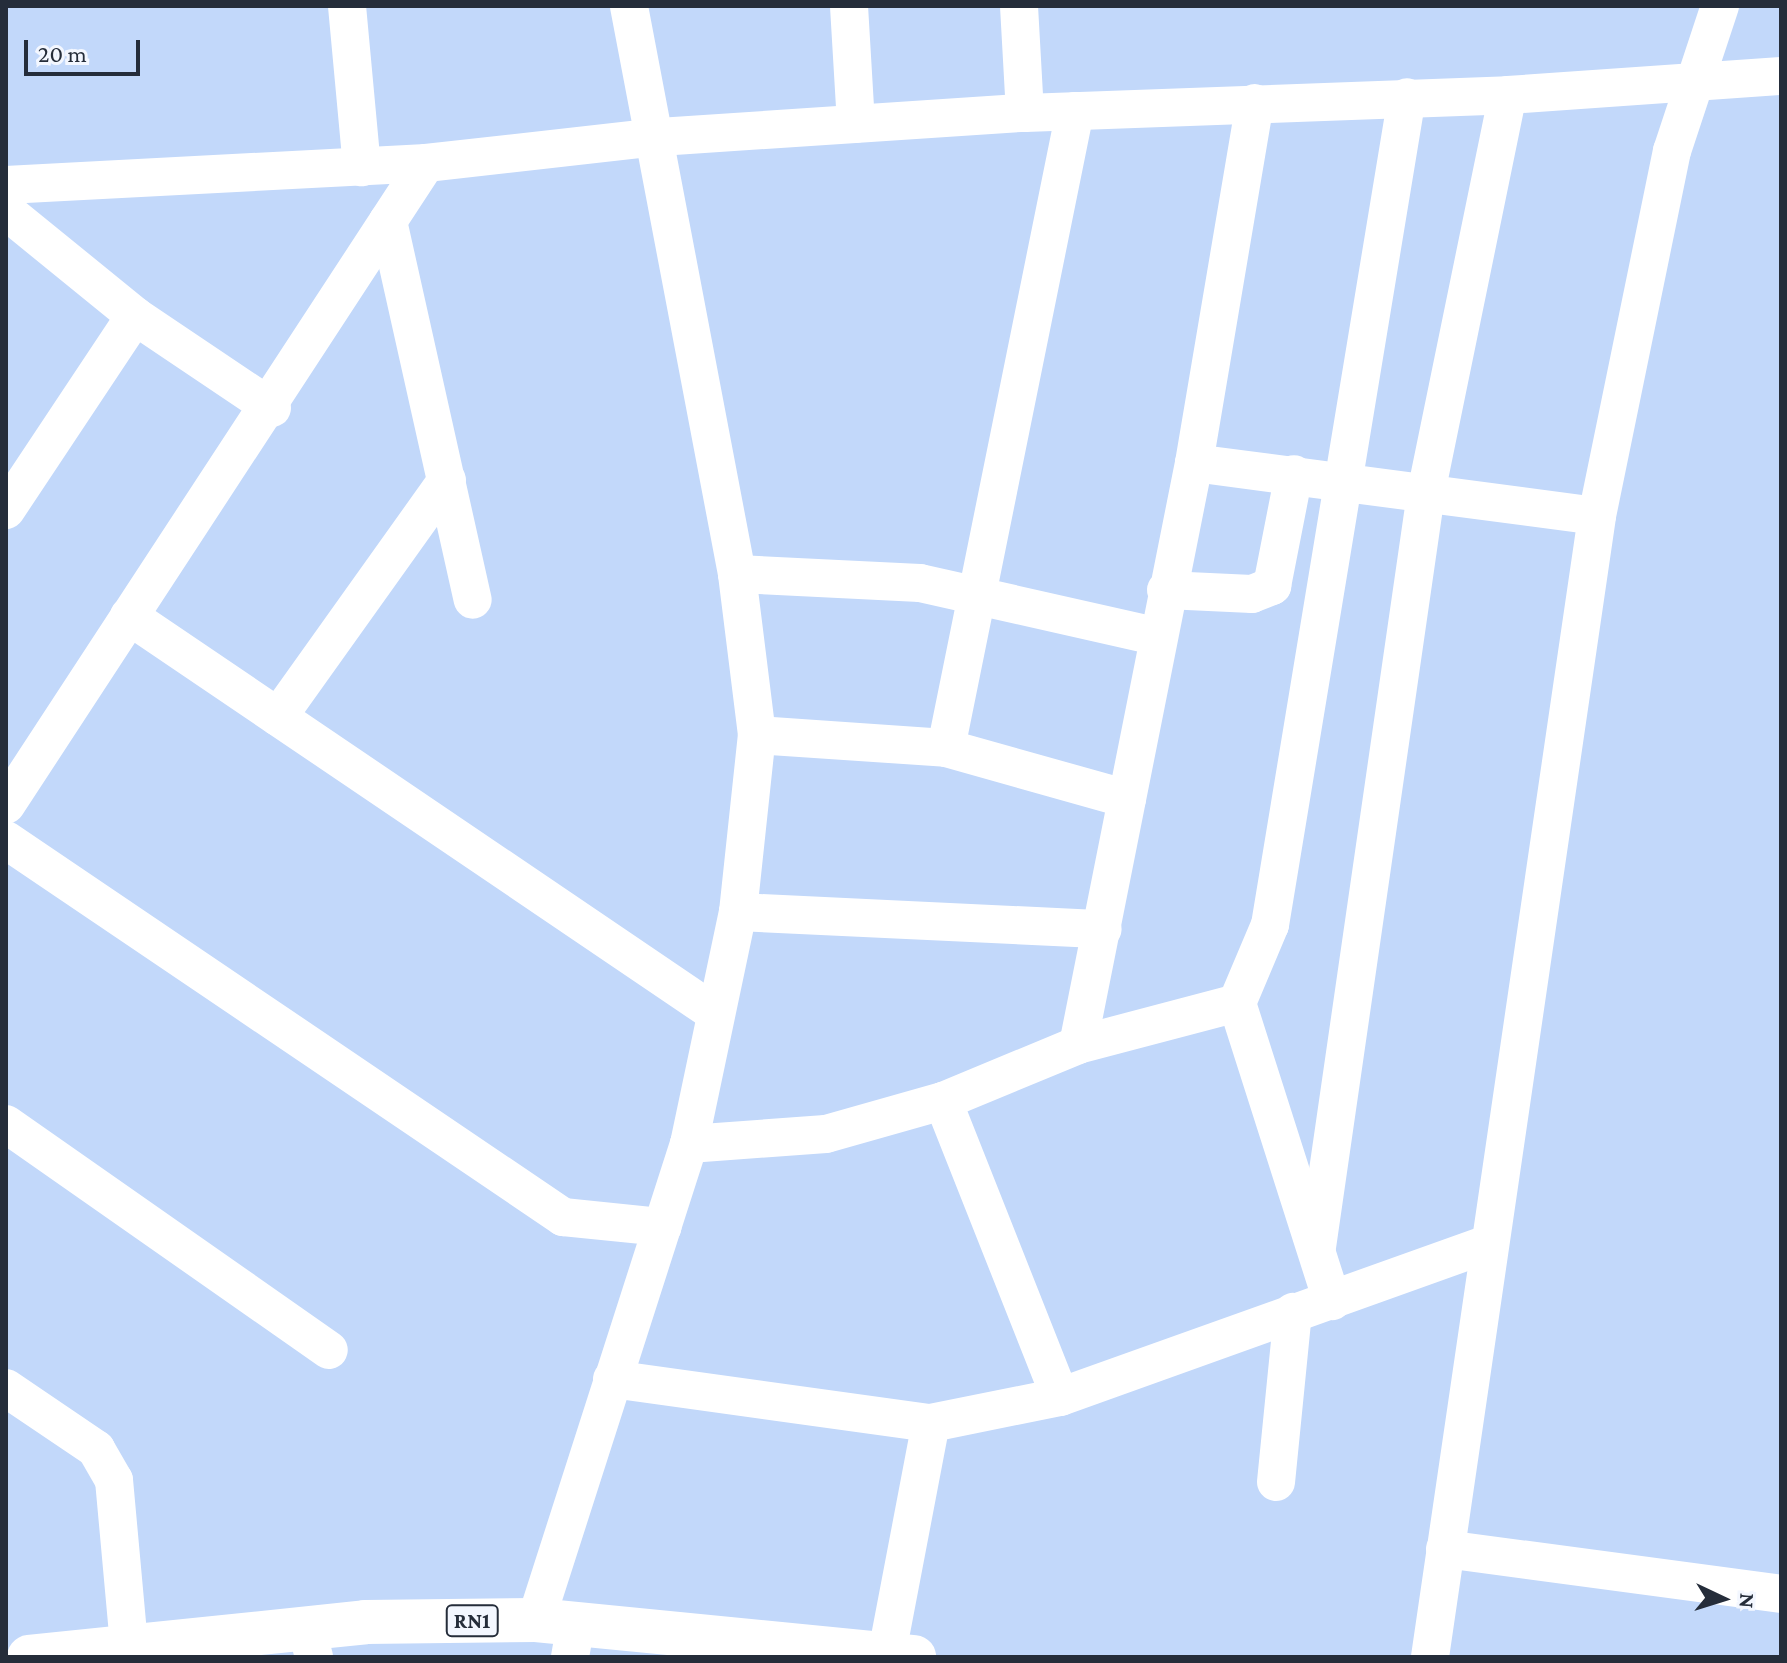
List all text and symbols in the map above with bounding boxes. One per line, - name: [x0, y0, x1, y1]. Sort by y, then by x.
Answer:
- scale bar: [28, 24, 144, 74]
- text: 20 m: [38, 40, 87, 67]
- north arrow: [1683, 1559, 1763, 1639]
- text: N: [1734, 1592, 1760, 1609]
- road number: RN1: [444, 1603, 500, 1639]

